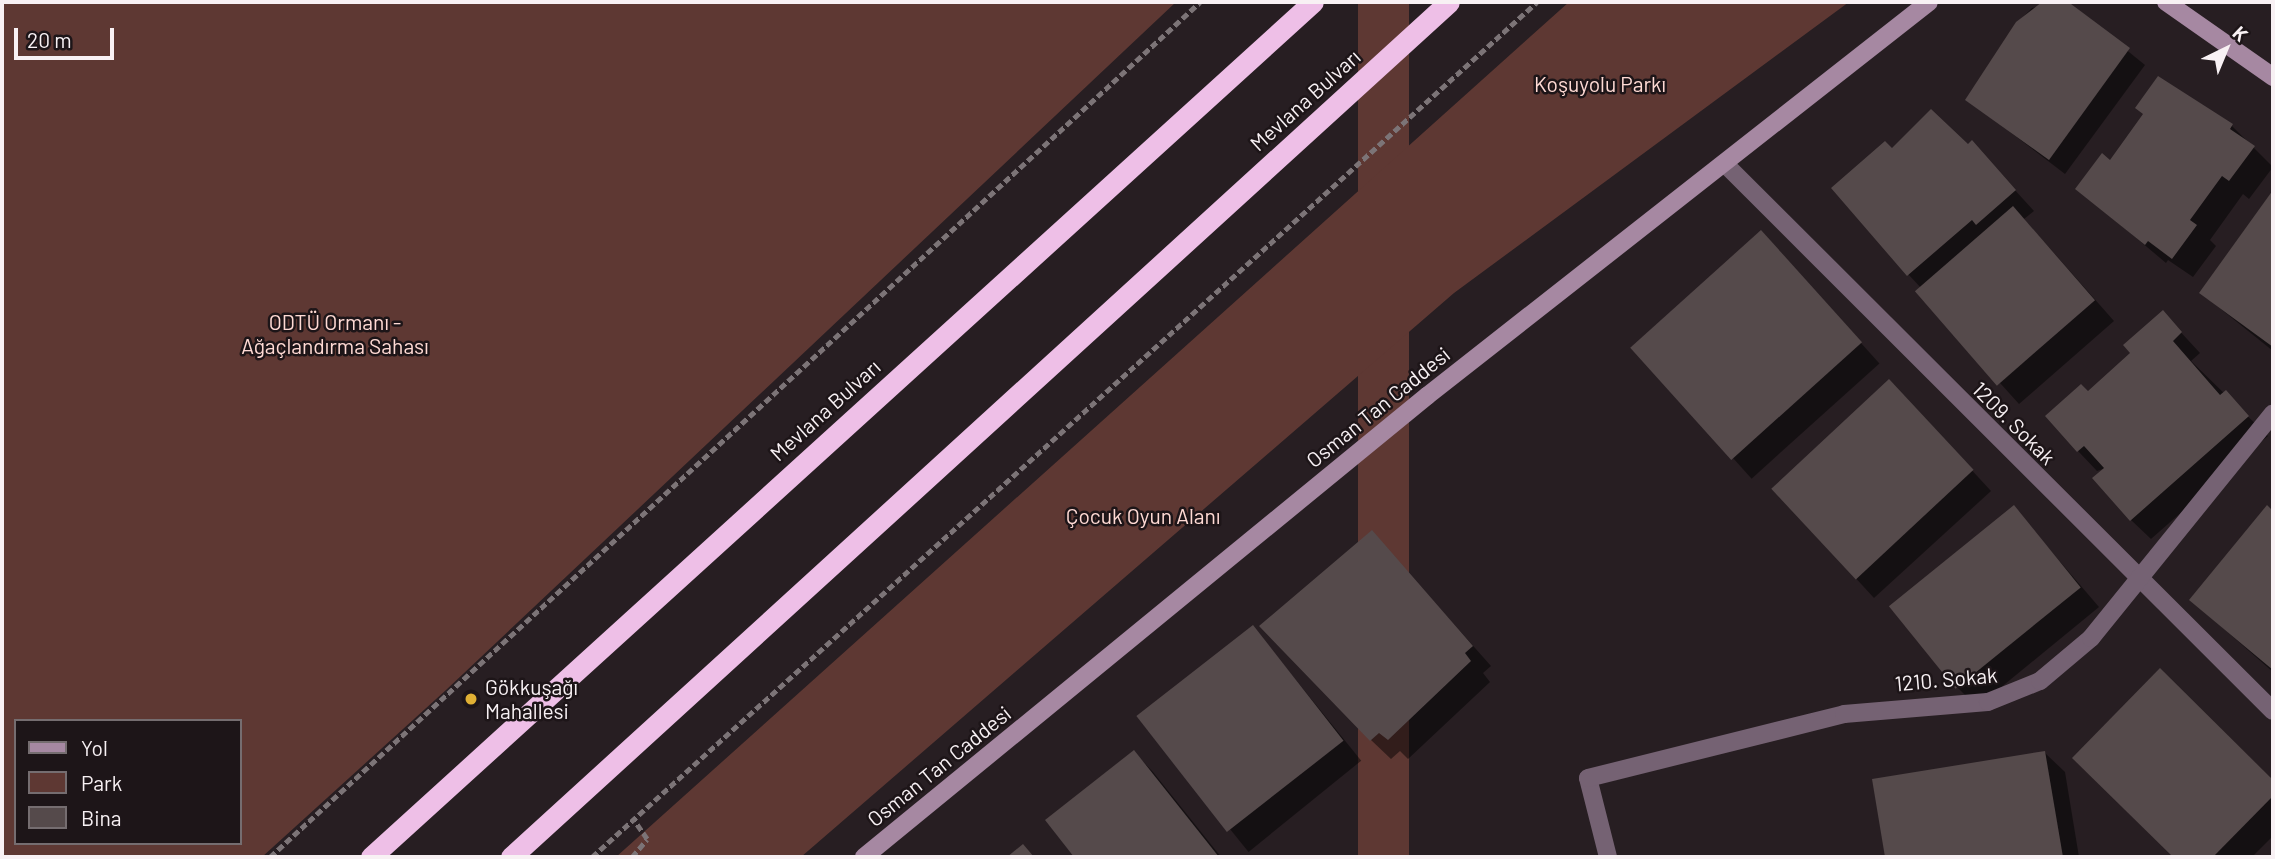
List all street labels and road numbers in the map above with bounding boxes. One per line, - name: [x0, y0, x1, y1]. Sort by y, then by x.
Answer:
- street label: Mevlana Bulvarı: [1245, 44, 1365, 156]
- street label: Osman Tan Caddesi: [1301, 341, 1455, 473]
- street label: Mevlana Bulvarı: [765, 354, 885, 466]
- street label: 1209. Sokak: [1967, 376, 2061, 470]
- street label: 1210. Sokak: [1894, 662, 1998, 696]
- street label: Osman Tan Caddesi: [862, 700, 1016, 832]

